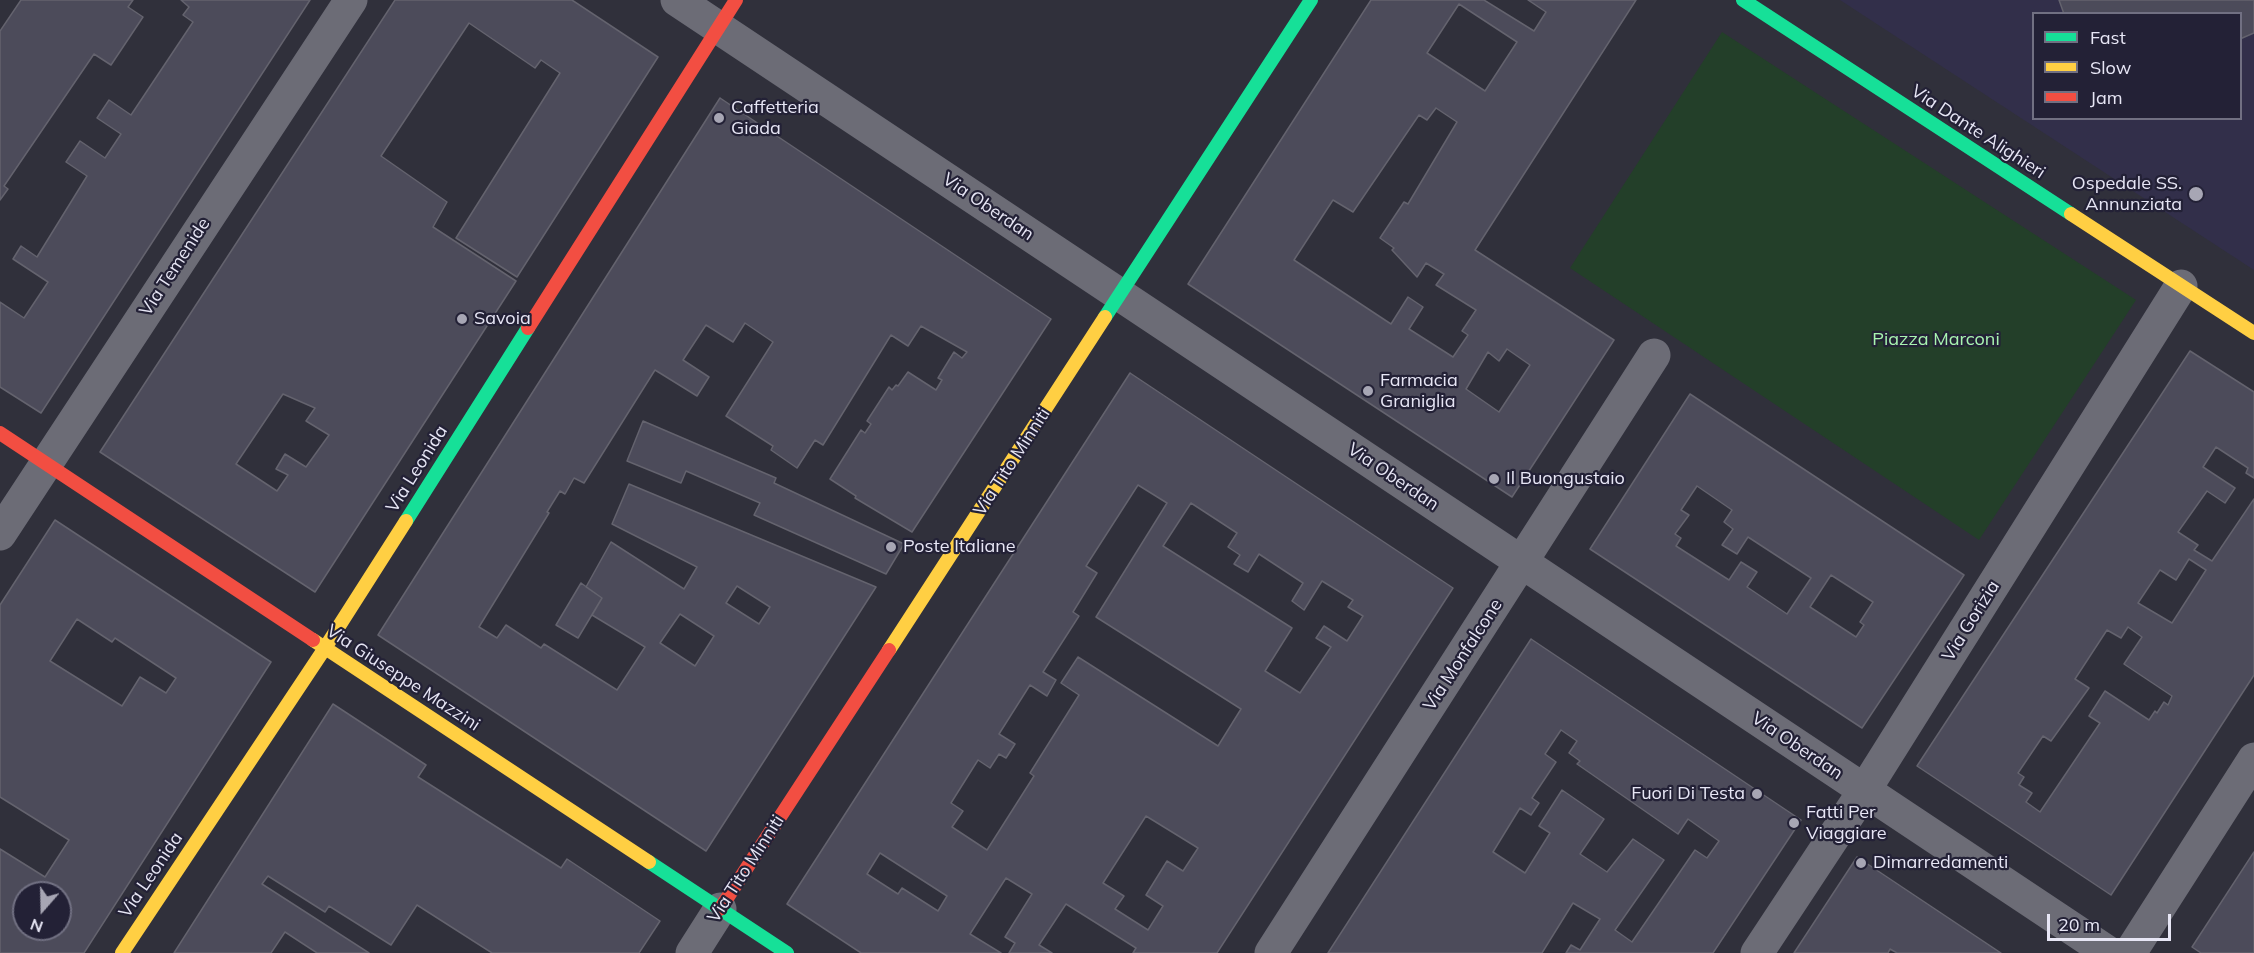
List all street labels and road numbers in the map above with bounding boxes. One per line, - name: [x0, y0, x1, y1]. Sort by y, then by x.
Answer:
- street label: Via Dante Alighieri: [1907, 80, 2049, 184]
- street label: Via Oberdan: [938, 169, 1038, 245]
- street label: Via Temenide: [135, 214, 215, 320]
- street label: Via Tito Minniti: [969, 404, 1055, 520]
- street label: Via Leonida: [382, 421, 452, 517]
- street label: Via Oberdan: [1343, 439, 1443, 515]
- street label: Via Gorizia: [1938, 577, 2004, 665]
- street label: Via Monfalcone: [1419, 595, 1507, 715]
- street label: Via Giuseppe Mazzini: [322, 620, 484, 736]
- street label: Via Oberdan: [1747, 708, 1847, 784]
- street label: Via Tito Minniti: [703, 811, 789, 927]
- street label: Via Leonida: [114, 828, 188, 922]

